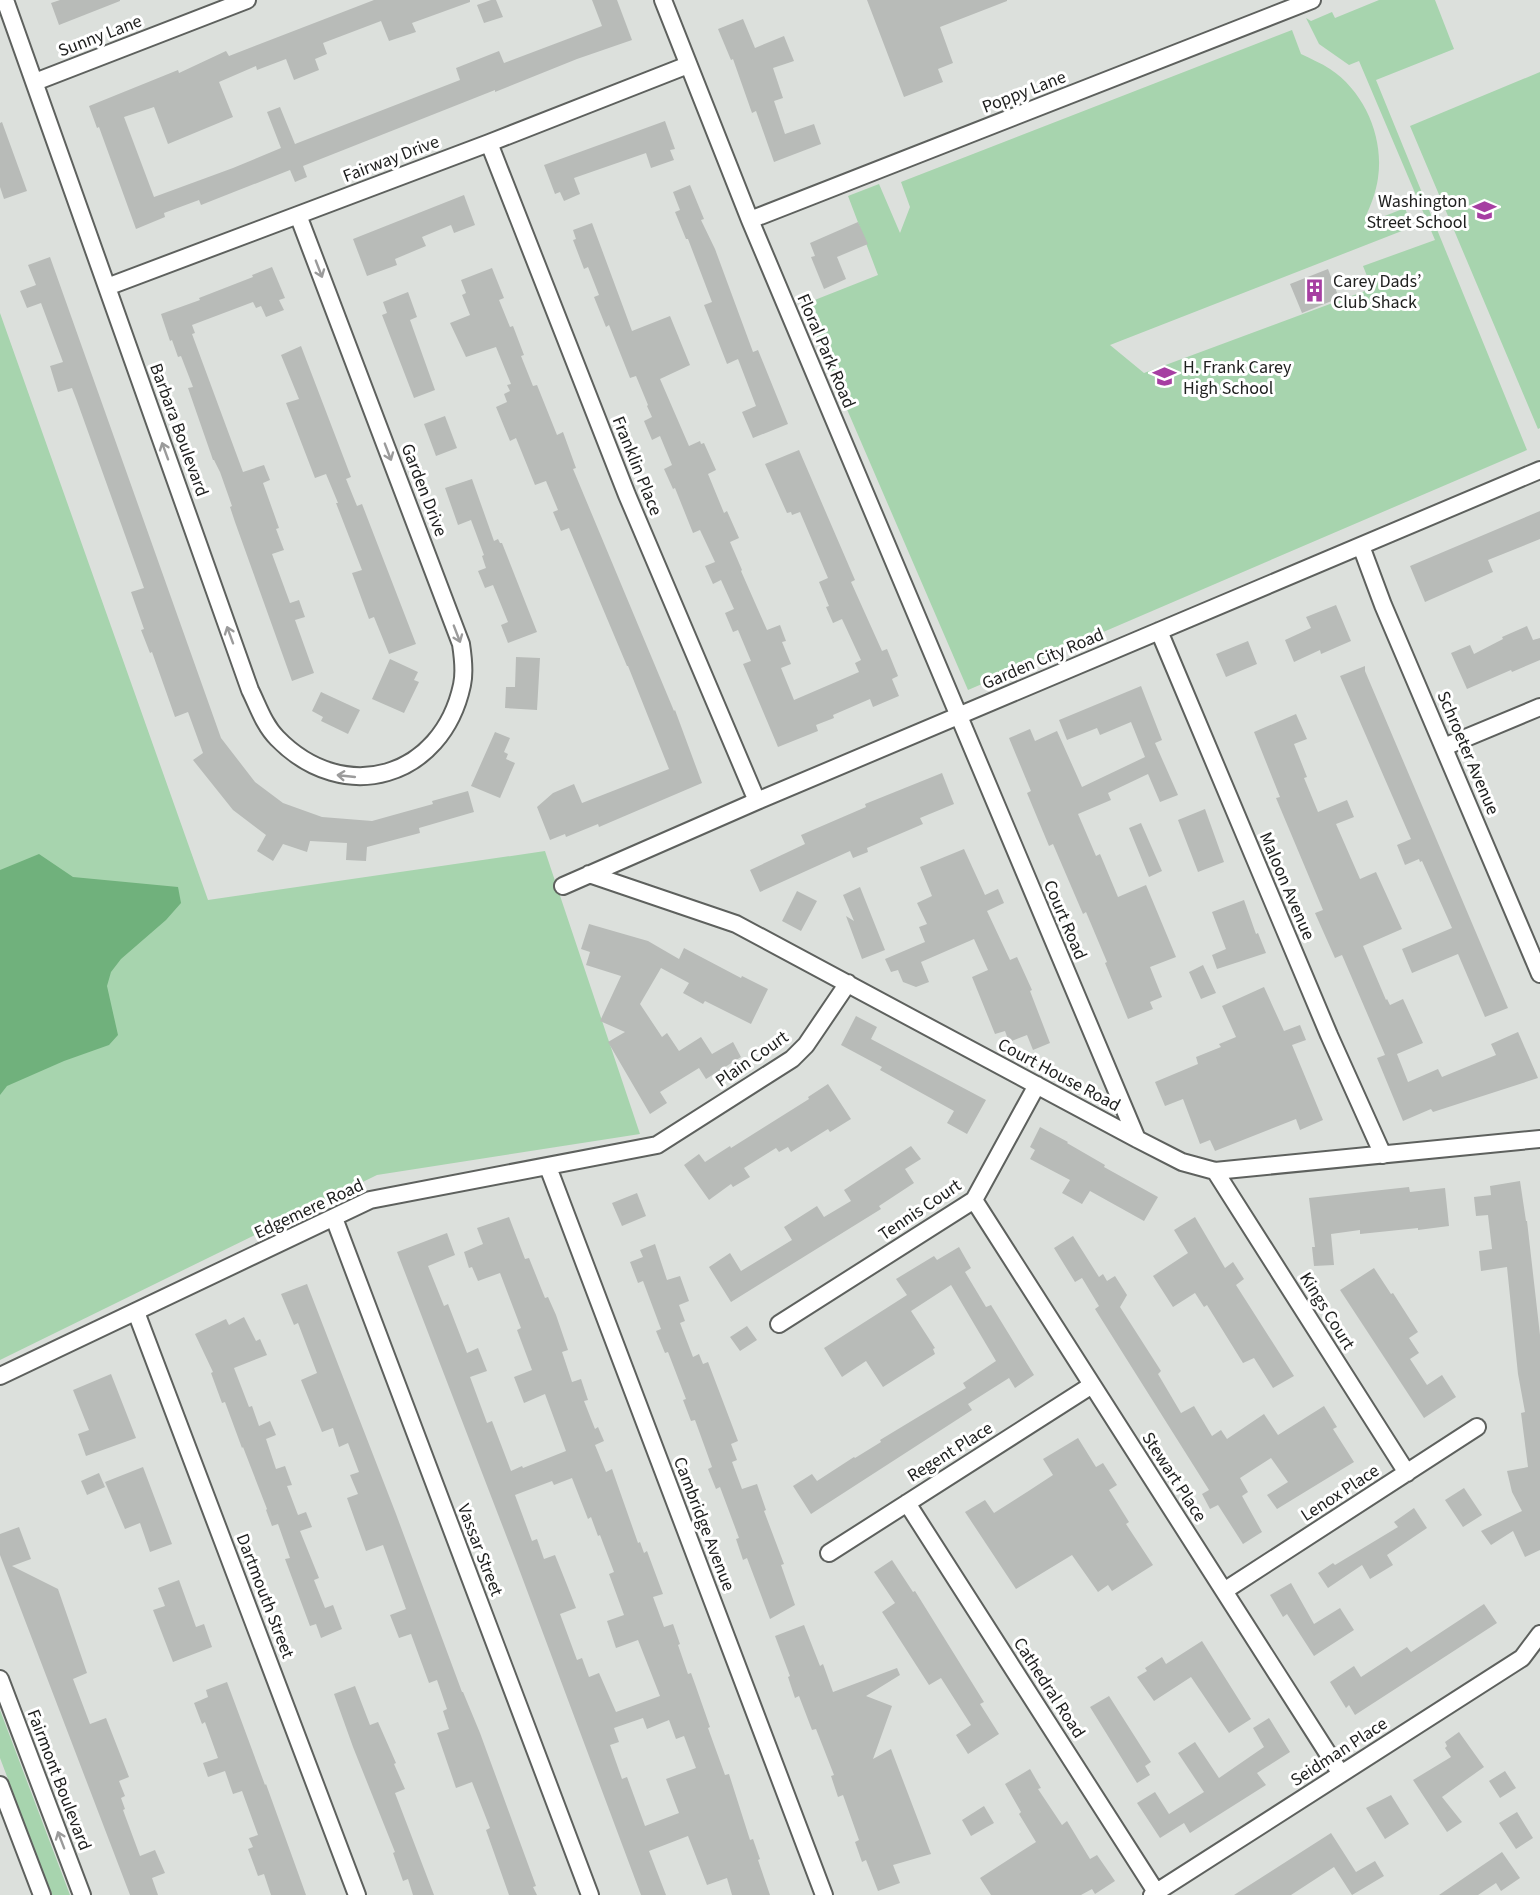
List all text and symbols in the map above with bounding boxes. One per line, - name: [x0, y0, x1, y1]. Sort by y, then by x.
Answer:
- street label: Sunny Lane: [55, 9, 145, 63]
- street label: Poppy Lane: [978, 65, 1070, 119]
- street label: Fairway Drive: [339, 129, 443, 189]
- place label: Washington Street School: [1367, 189, 1467, 235]
- school or university icon: Washington Street School: [1472, 198, 1498, 224]
- one-way arrow: [314, 260, 325, 278]
- place label: Carey Dads’ Club Shack: [1333, 269, 1421, 315]
- building icon: Carey Dads’ Club Shack: [1302, 278, 1328, 304]
- street label: Floral Park Road: [791, 290, 861, 412]
- place label: H. Frank Carey High School: [1183, 355, 1292, 401]
- street label: Barbara Boulevard: [143, 360, 215, 500]
- school or university icon: H. Frank Carey High School: [1152, 364, 1178, 390]
- street label: Franklin Place: [606, 413, 668, 520]
- street label: Garden Drive: [395, 440, 453, 540]
- one-way arrow: [159, 442, 170, 461]
- one-way arrow: [384, 442, 395, 461]
- street label: Garden City Road: [978, 622, 1108, 696]
- one-way arrow: [453, 624, 464, 643]
- one-way arrow: [224, 626, 235, 645]
- street label: Schroeter Avenue: [1431, 687, 1505, 819]
- one-way arrow: [337, 770, 357, 781]
- street label: Maloon Avenue: [1253, 828, 1321, 944]
- street label: Court Road: [1037, 876, 1093, 964]
- street label: Plain Court: [710, 1025, 794, 1093]
- street label: Court House Road: [993, 1032, 1125, 1118]
- street label: Edgemere Road: [250, 1173, 368, 1245]
- street label: Tennis Court: [874, 1173, 966, 1247]
- street label: Kings Court: [1293, 1267, 1361, 1355]
- street label: Regent Place: [902, 1416, 998, 1488]
- street label: Stewart Place: [1136, 1427, 1212, 1527]
- street label: Cambridge Avenue: [667, 1453, 741, 1595]
- street label: Lenox Place: [1296, 1458, 1384, 1528]
- street label: Vassar Street: [451, 1500, 509, 1600]
- street label: Dartmouth Street: [230, 1530, 300, 1662]
- street label: Cathedral Road: [1007, 1633, 1091, 1743]
- street label: Fairmont Boulevard: [21, 1706, 97, 1854]
- street label: Seidman Place: [1286, 1711, 1392, 1793]
- one-way arrow: [55, 1832, 66, 1850]

